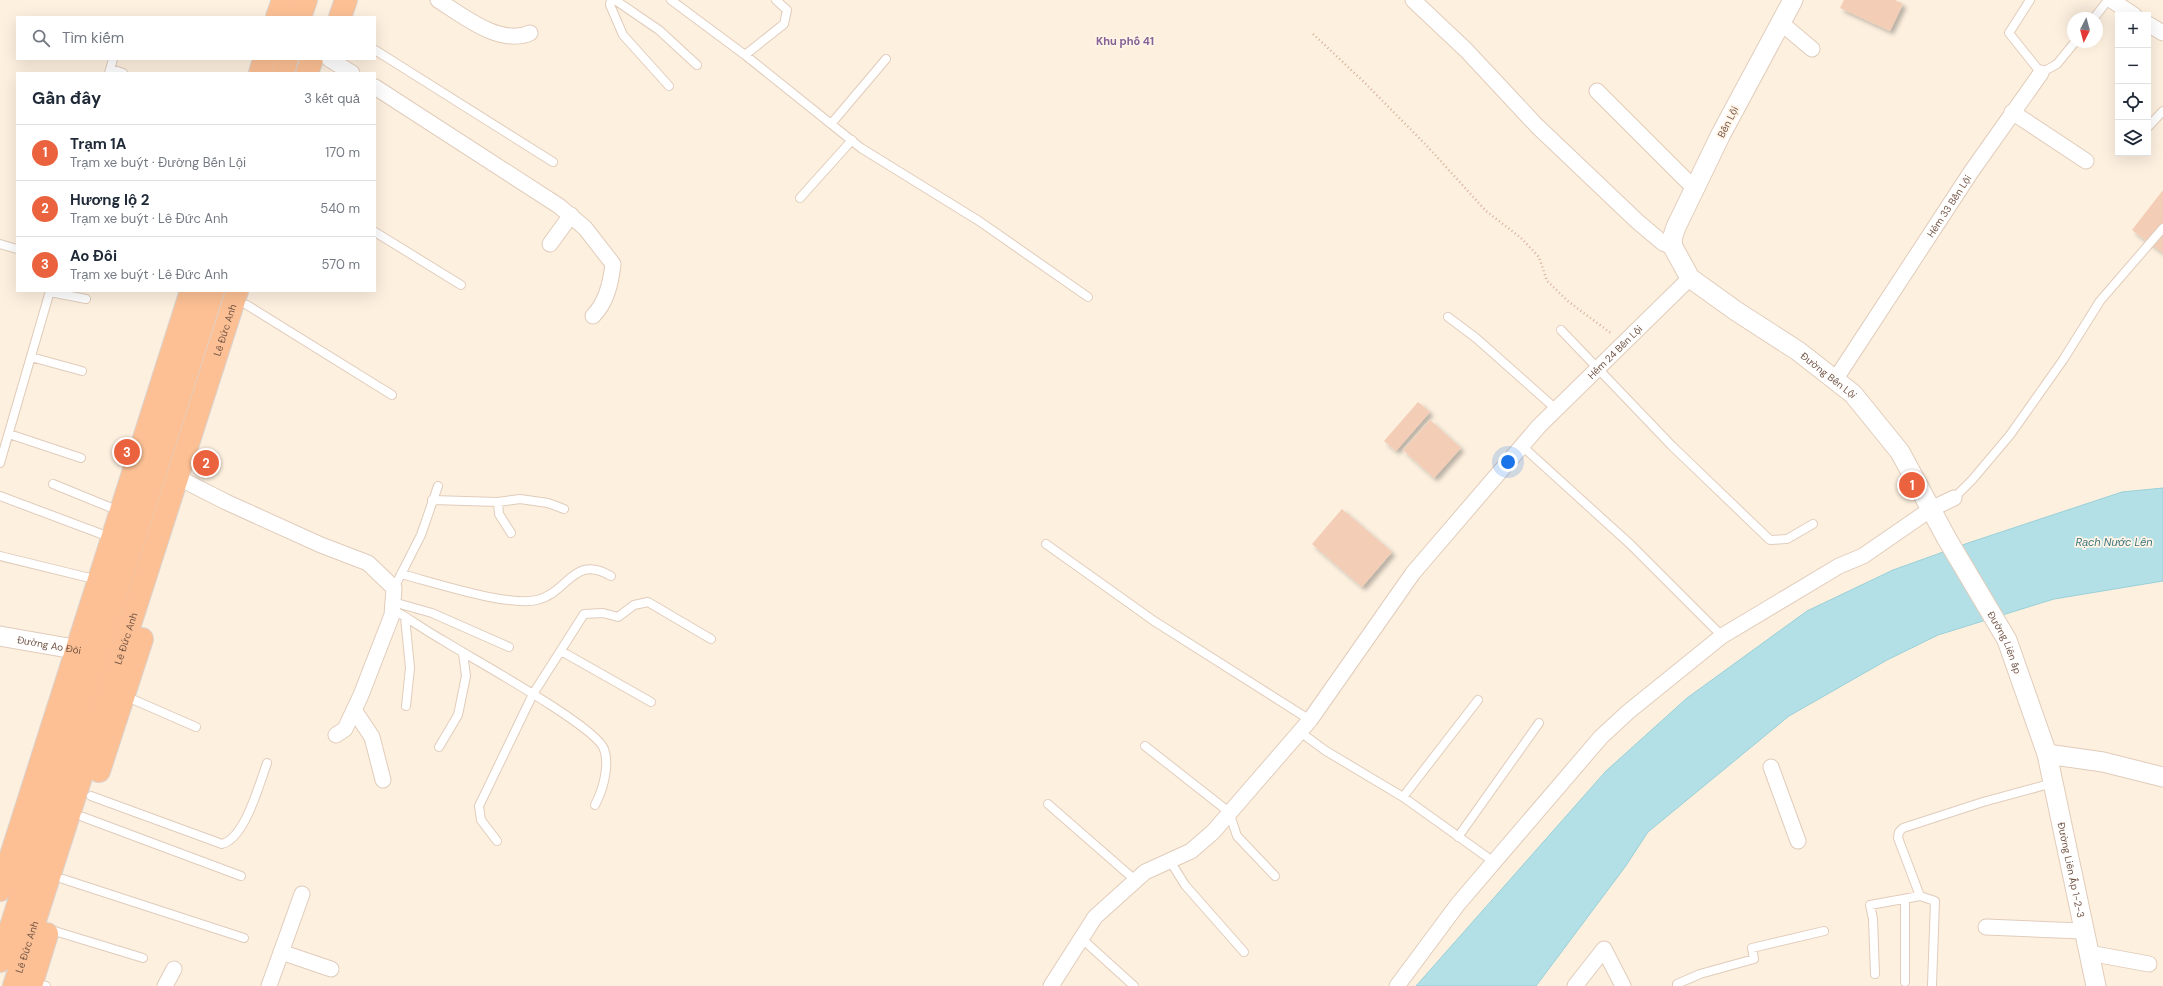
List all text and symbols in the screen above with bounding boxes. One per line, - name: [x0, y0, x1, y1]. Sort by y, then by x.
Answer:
- north arrow: [2067, 12, 2103, 48]
- map controls: [2115, 12, 2151, 156]
- button: +: [2115, 12, 2151, 48]
- search box: [16, 16, 376, 60]
- icon: search: [30, 27, 52, 49]
- text: Tìm kiếm: [62, 28, 124, 48]
- district label: Khu phố 41: [1096, 34, 1154, 48]
- button: −: [2115, 48, 2151, 84]
- button: locate: [2115, 84, 2151, 120]
- text: Gần đây: [32, 87, 101, 109]
- text: 3 kết quả: [304, 90, 360, 107]
- street label: Bến Lội: [1715, 104, 1741, 140]
- button: layers: [2115, 120, 2151, 156]
- text: Trạm 1A: [70, 134, 126, 154]
- text: 1: [43, 144, 47, 161]
- text: 170 m: [325, 144, 360, 161]
- text: Trạm xe buýt · Đường Bến Lội: [70, 154, 246, 171]
- street label: Hẻm 33 Bến Lội: [1924, 172, 1974, 240]
- text: Hương lộ 2: [70, 190, 149, 210]
- text: 2: [41, 200, 49, 217]
- text: 540 m: [320, 200, 360, 217]
- text: Trạm xe buýt · Lê Đức Anh: [70, 210, 228, 227]
- text: Ao Đôi: [70, 246, 117, 266]
- text: 3: [41, 256, 49, 273]
- text: 570 m: [322, 256, 360, 273]
- text: Trạm xe buýt · Lê Đức Anh: [70, 266, 228, 283]
- street label: Lê Đức Anh: [210, 302, 239, 358]
- street label: Hẻm 24 Bến Lội: [1585, 322, 1645, 382]
- street label: Đường Bến Lội: [1798, 349, 1860, 401]
- pin: 3: [114, 437, 140, 467]
- pin: 2: [193, 448, 219, 478]
- your location: [1498, 452, 1518, 472]
- pin: 1: [1899, 470, 1925, 500]
- water label: Rạch Nước Lên: [2075, 535, 2153, 549]
- street label: Đường Liên ấp: [1985, 609, 2025, 675]
- street label: Lê Đức Anh: [111, 611, 140, 666]
- street label: Đường Ao Đôi: [16, 633, 82, 657]
- street label: Đường Liên Ấp 1-2-3: [2055, 821, 2088, 919]
- street label: Lê Đức Anh: [12, 919, 41, 975]

